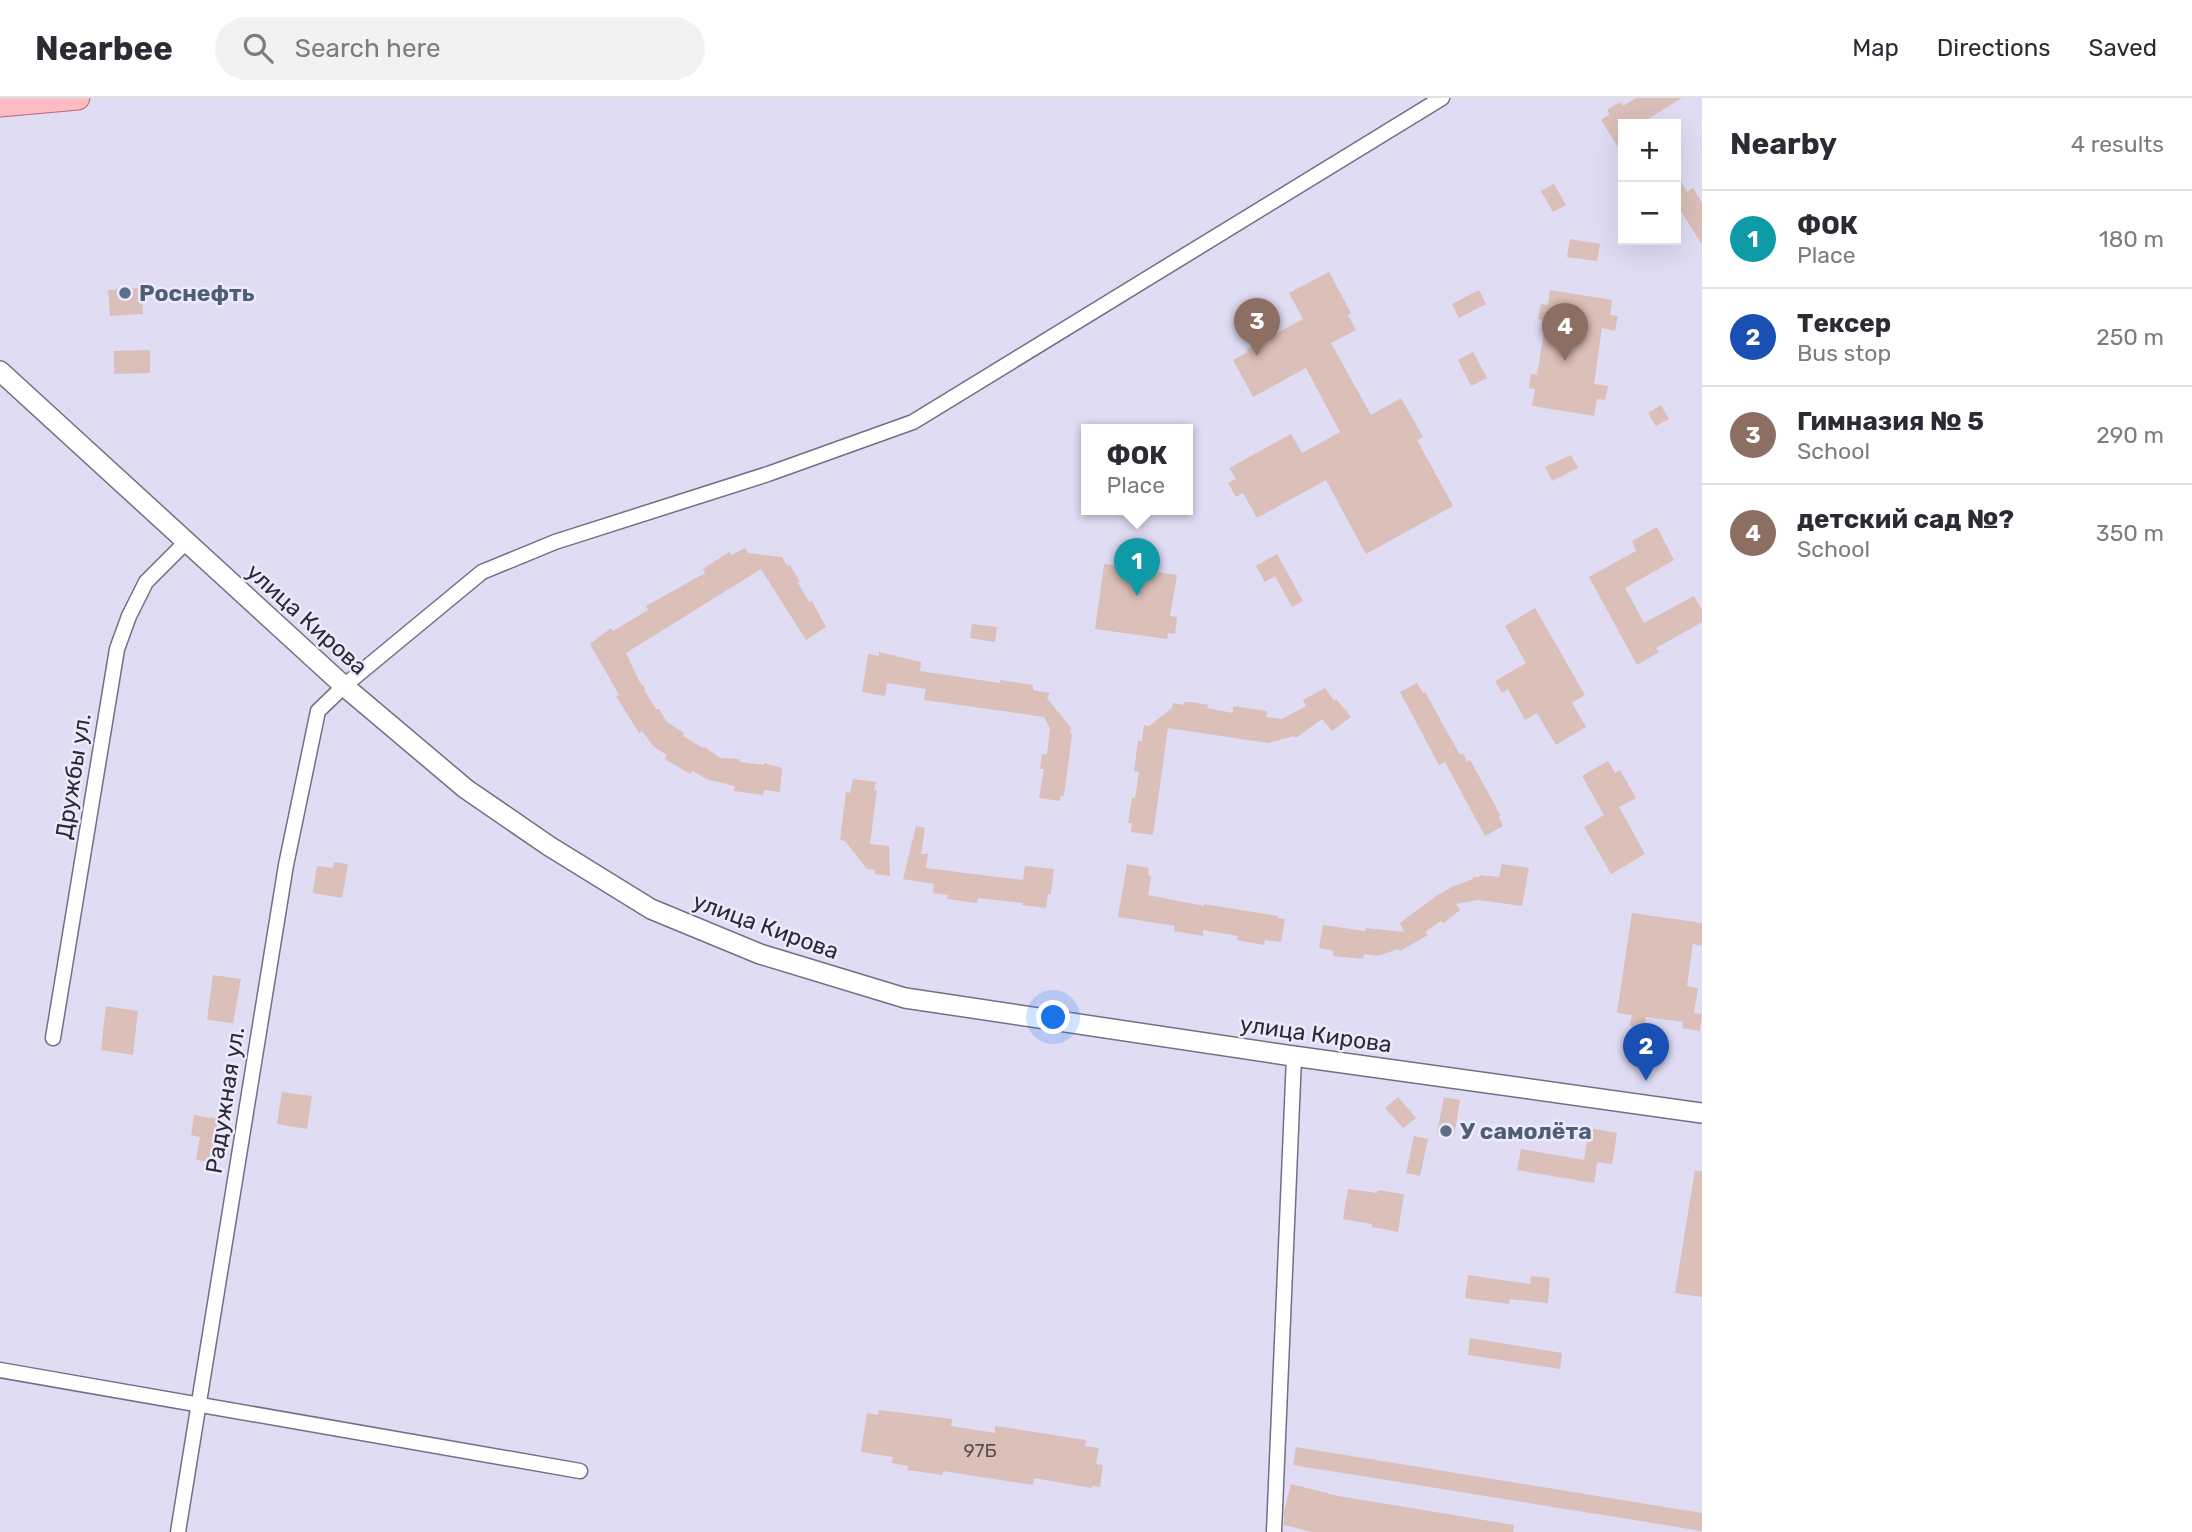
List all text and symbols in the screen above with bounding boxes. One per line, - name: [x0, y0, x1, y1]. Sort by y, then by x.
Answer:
- search box: [215, 17, 705, 80]
- text: Nearbee: [35, 29, 173, 68]
- icon: search: [239, 29, 277, 67]
- text: Search here: [295, 33, 441, 64]
- text: Map: [1852, 34, 1899, 62]
- text: Directions: [1937, 34, 2050, 62]
- text: Saved: [2088, 34, 2157, 62]
- map controls: [1618, 119, 1681, 245]
- button: +: [1618, 119, 1681, 182]
- text: Nearby: [1730, 126, 1837, 162]
- text: 4 results: [2071, 130, 2164, 158]
- button: −: [1618, 182, 1681, 245]
- text: ФОК: [1797, 210, 1858, 241]
- text: 1: [1747, 225, 1759, 253]
- text: 180 m: [2099, 225, 2164, 253]
- text: Place: [1797, 241, 1856, 269]
- place label: Роснефть: [139, 279, 255, 307]
- marker: Роснефть: [117, 285, 133, 301]
- pin: 3: [1234, 298, 1280, 356]
- pin: 4: [1542, 303, 1588, 361]
- text: Тексер: [1797, 308, 1891, 339]
- text: 2: [1746, 323, 1760, 351]
- text: 250 m: [2096, 323, 2164, 351]
- text: Bus stop: [1797, 339, 1891, 367]
- text: Гимназия № 5: [1797, 406, 1984, 437]
- text: 3: [1745, 421, 1761, 449]
- text: 290 m: [2096, 421, 2164, 449]
- popup: [1081, 424, 1193, 515]
- text: School: [1797, 437, 1870, 465]
- text: ФОК: [1107, 440, 1167, 471]
- text: Place: [1107, 471, 1165, 499]
- text: детский сад №?: [1797, 504, 2014, 535]
- text: 4: [1745, 519, 1761, 547]
- text: 350 m: [2096, 519, 2164, 547]
- text: School: [1797, 535, 1870, 563]
- pin: 1: [1114, 538, 1160, 596]
- street label: улица Кирова: [241, 557, 373, 681]
- street label: Дружбы ул.: [49, 711, 97, 841]
- street label: улица Кирова: [689, 887, 843, 965]
- your location: [1036, 1000, 1070, 1034]
- street label: улица Кирова: [1238, 1009, 1394, 1059]
- pin: 2: [1623, 1023, 1669, 1081]
- street label: Радужная ул.: [200, 1025, 250, 1175]
- place label: У самолёта: [1460, 1117, 1592, 1145]
- marker: У самолёта: [1438, 1123, 1454, 1139]
- house number: 97Б: [963, 1439, 997, 1462]

